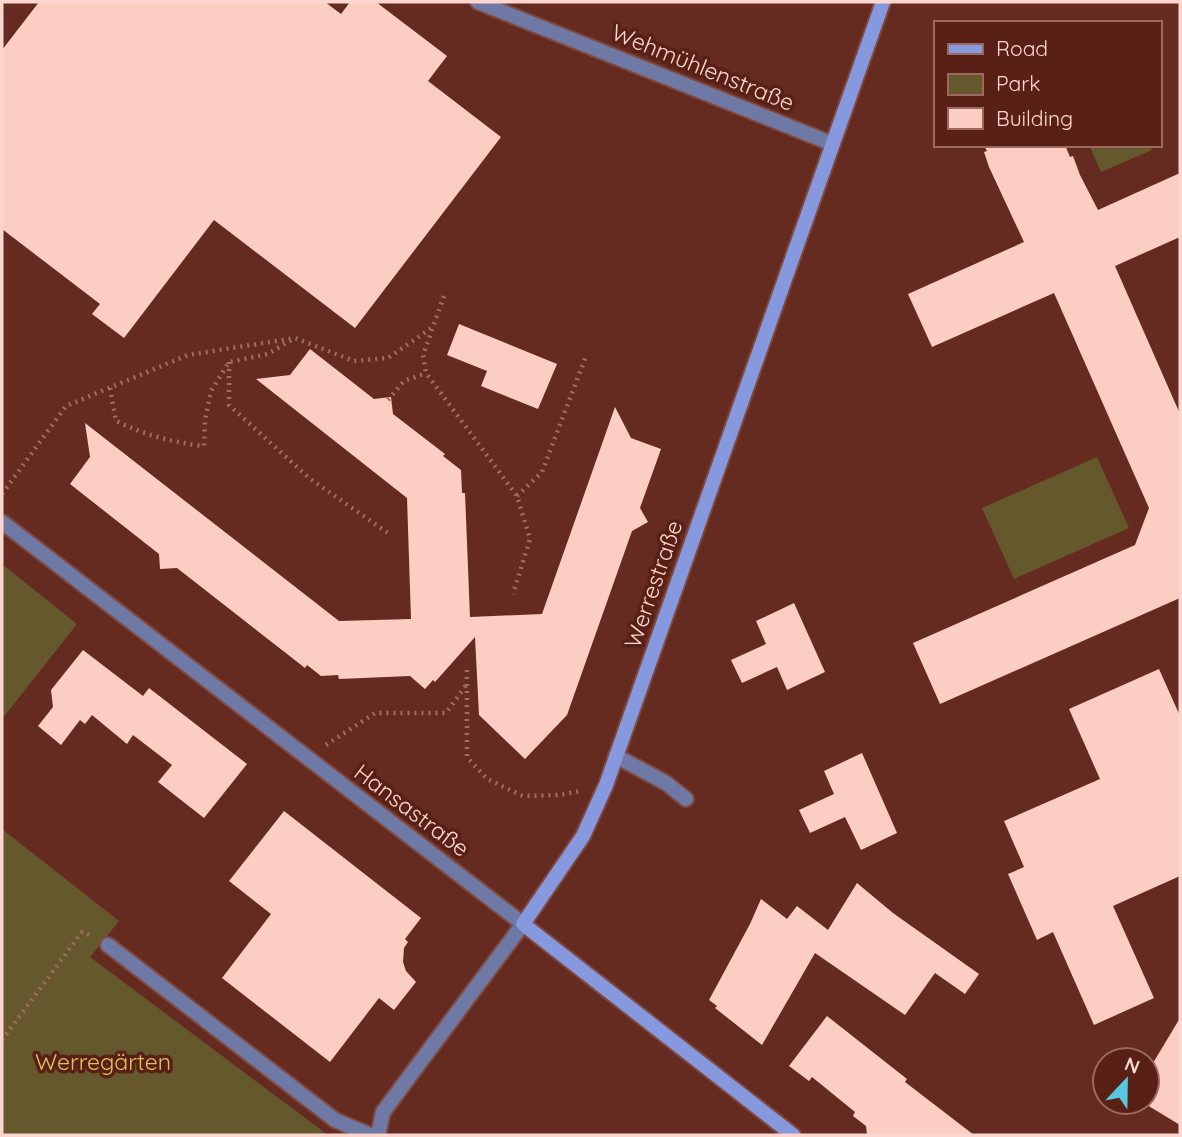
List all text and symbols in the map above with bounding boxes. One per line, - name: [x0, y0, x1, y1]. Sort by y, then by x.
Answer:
- street label: Wehmühlenstraße: [607, 17, 799, 117]
- legend: [934, 21, 1161, 147]
- text: Road: [996, 35, 1048, 61]
- text: Park: [996, 70, 1040, 96]
- text: Building: [996, 105, 1073, 131]
- street label: Werrestraße: [618, 516, 688, 652]
- street label: Hansastraße: [349, 757, 475, 863]
- north arrow: [1091, 1046, 1161, 1116]
- park label: Werregärten: [35, 1047, 171, 1076]
- text: N: [1121, 1051, 1143, 1079]

